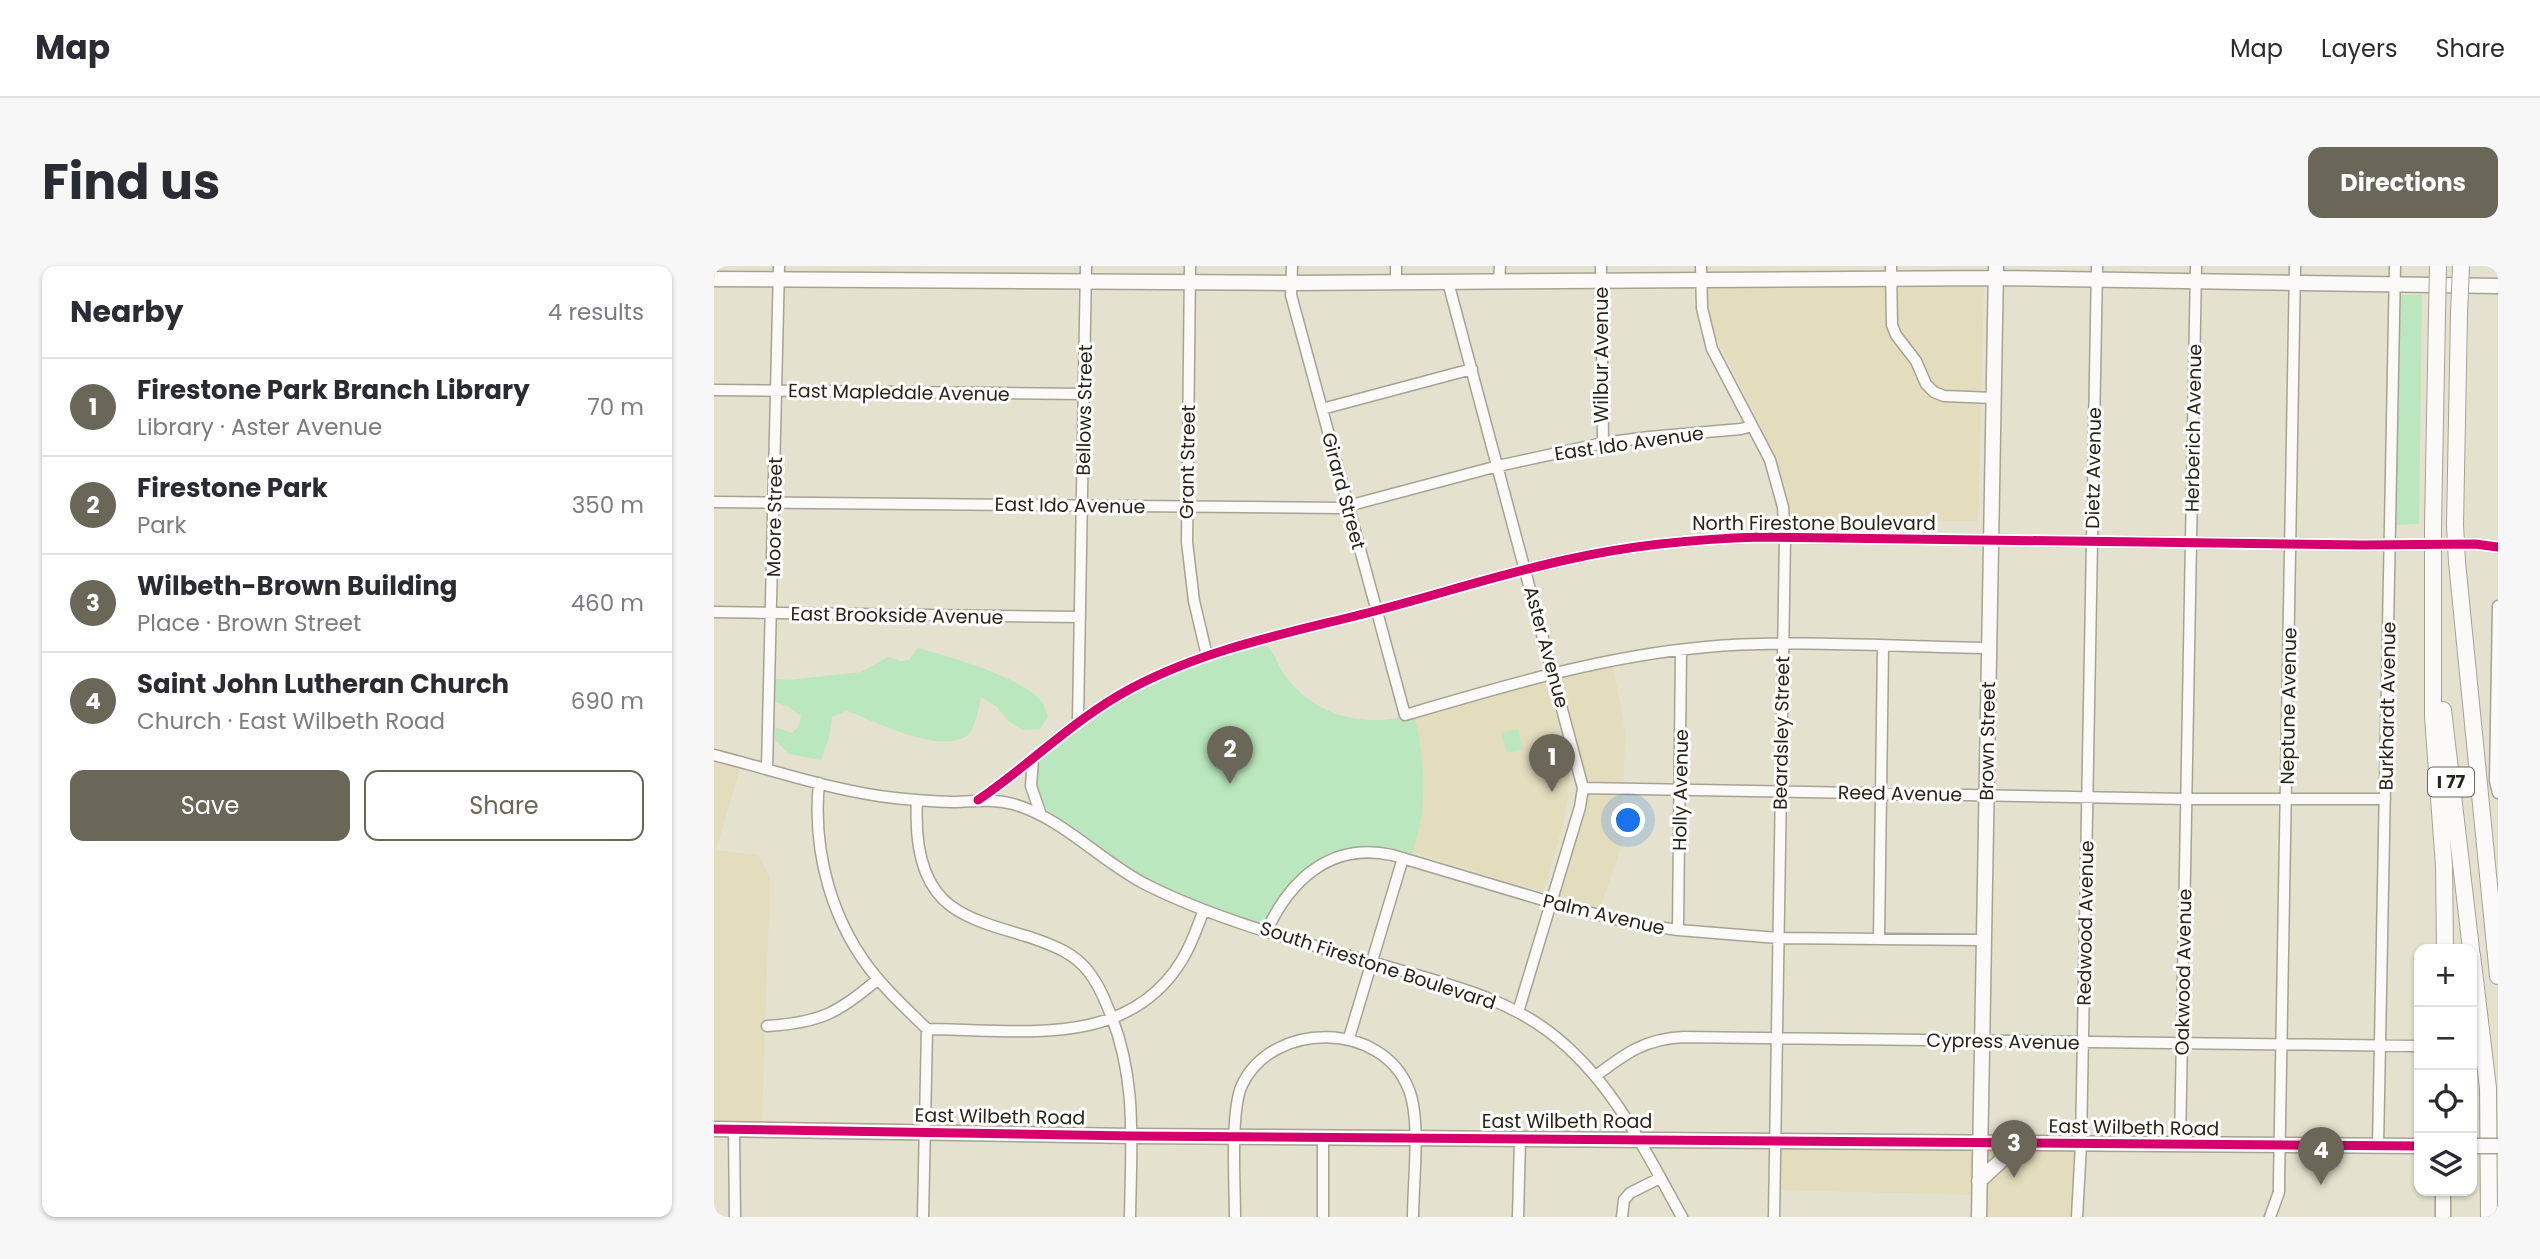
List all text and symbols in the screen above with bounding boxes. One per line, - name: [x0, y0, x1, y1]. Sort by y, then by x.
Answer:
- text: Map: [35, 24, 110, 71]
- text: Map: [2230, 32, 2283, 65]
- text: Layers: [2321, 32, 2397, 65]
- text: Share: [2435, 32, 2505, 65]
- button: Directions: [2308, 147, 2498, 218]
- text: Find us: [42, 148, 220, 216]
- street label: Wilbur Avenue: [1588, 287, 1615, 423]
- text: Nearby: [70, 290, 184, 333]
- text: 4 results: [548, 296, 644, 328]
- street label: Bellows Street: [1070, 344, 1099, 476]
- street label: Herberich Avenue: [2179, 344, 2208, 512]
- text: Firestone Park Branch Library: [137, 372, 530, 408]
- street label: East Mapledale Avenue: [788, 377, 1010, 408]
- text: 1: [89, 391, 97, 423]
- text: 70 m: [587, 391, 644, 423]
- street label: Grant Street: [1173, 404, 1202, 519]
- street label: Dietz Avenue: [2079, 407, 2108, 529]
- text: Library · Aster Avenue: [137, 411, 382, 443]
- street label: East Ido Avenue: [1553, 420, 1706, 467]
- street label: Girard Street: [1315, 430, 1372, 553]
- street label: Moore Street: [760, 457, 789, 577]
- text: Firestone Park: [137, 470, 328, 506]
- text: 2: [86, 489, 100, 521]
- text: 350 m: [572, 489, 644, 521]
- street label: East Ido Avenue: [994, 491, 1146, 520]
- text: Park: [137, 509, 186, 541]
- street label: North Firestone Boulevard: [1692, 510, 1936, 537]
- text: Wilbeth-Brown Building: [137, 568, 457, 604]
- street label: Aster Avenue: [1517, 583, 1576, 711]
- text: 3: [86, 587, 100, 619]
- text: 460 m: [571, 587, 644, 619]
- street label: East Brookside Avenue: [790, 600, 1004, 631]
- text: Place · Brown Street: [137, 607, 361, 639]
- street label: Burkhardt Avenue: [2373, 621, 2402, 791]
- street label: Neptune Avenue: [2274, 627, 2303, 785]
- street label: Beardsley Street: [1767, 656, 1796, 810]
- text: Saint John Lutheran Church: [137, 666, 509, 702]
- street label: Brown Street: [1973, 681, 2002, 801]
- text: 4: [85, 685, 101, 717]
- text: 690 m: [571, 685, 644, 717]
- text: Church · East Wilbeth Road: [137, 705, 445, 737]
- pin: 2: [1207, 726, 1253, 784]
- street label: Holly Avenue: [1666, 729, 1695, 851]
- pin: 1: [1529, 734, 1575, 792]
- road number: I 77: [2428, 768, 2474, 796]
- button: Save: [70, 770, 350, 841]
- button: Share: [364, 770, 644, 841]
- street label: Reed Avenue: [1838, 779, 1962, 808]
- your location: [1611, 803, 1645, 837]
- street label: Redwood Avenue: [2071, 840, 2100, 1006]
- street label: Palm Avenue: [1540, 887, 1668, 942]
- street label: Oakwood Avenue: [2169, 888, 2198, 1056]
- street label: South Firestone Boulevard: [1256, 915, 1499, 1016]
- map controls: [2414, 944, 2477, 1196]
- button: +: [2414, 944, 2477, 1007]
- button: −: [2414, 1007, 2477, 1070]
- street label: Cypress Avenue: [1926, 1027, 2080, 1056]
- button: locate: [2414, 1070, 2477, 1133]
- street label: East Wilbeth Road: [914, 1102, 1086, 1131]
- street label: East Wilbeth Road: [1482, 1108, 1652, 1135]
- street label: East Wilbeth Road: [2048, 1113, 2220, 1142]
- pin: 3: [1991, 1120, 2037, 1178]
- pin: 4: [2298, 1127, 2344, 1185]
- button: layers: [2414, 1133, 2477, 1196]

